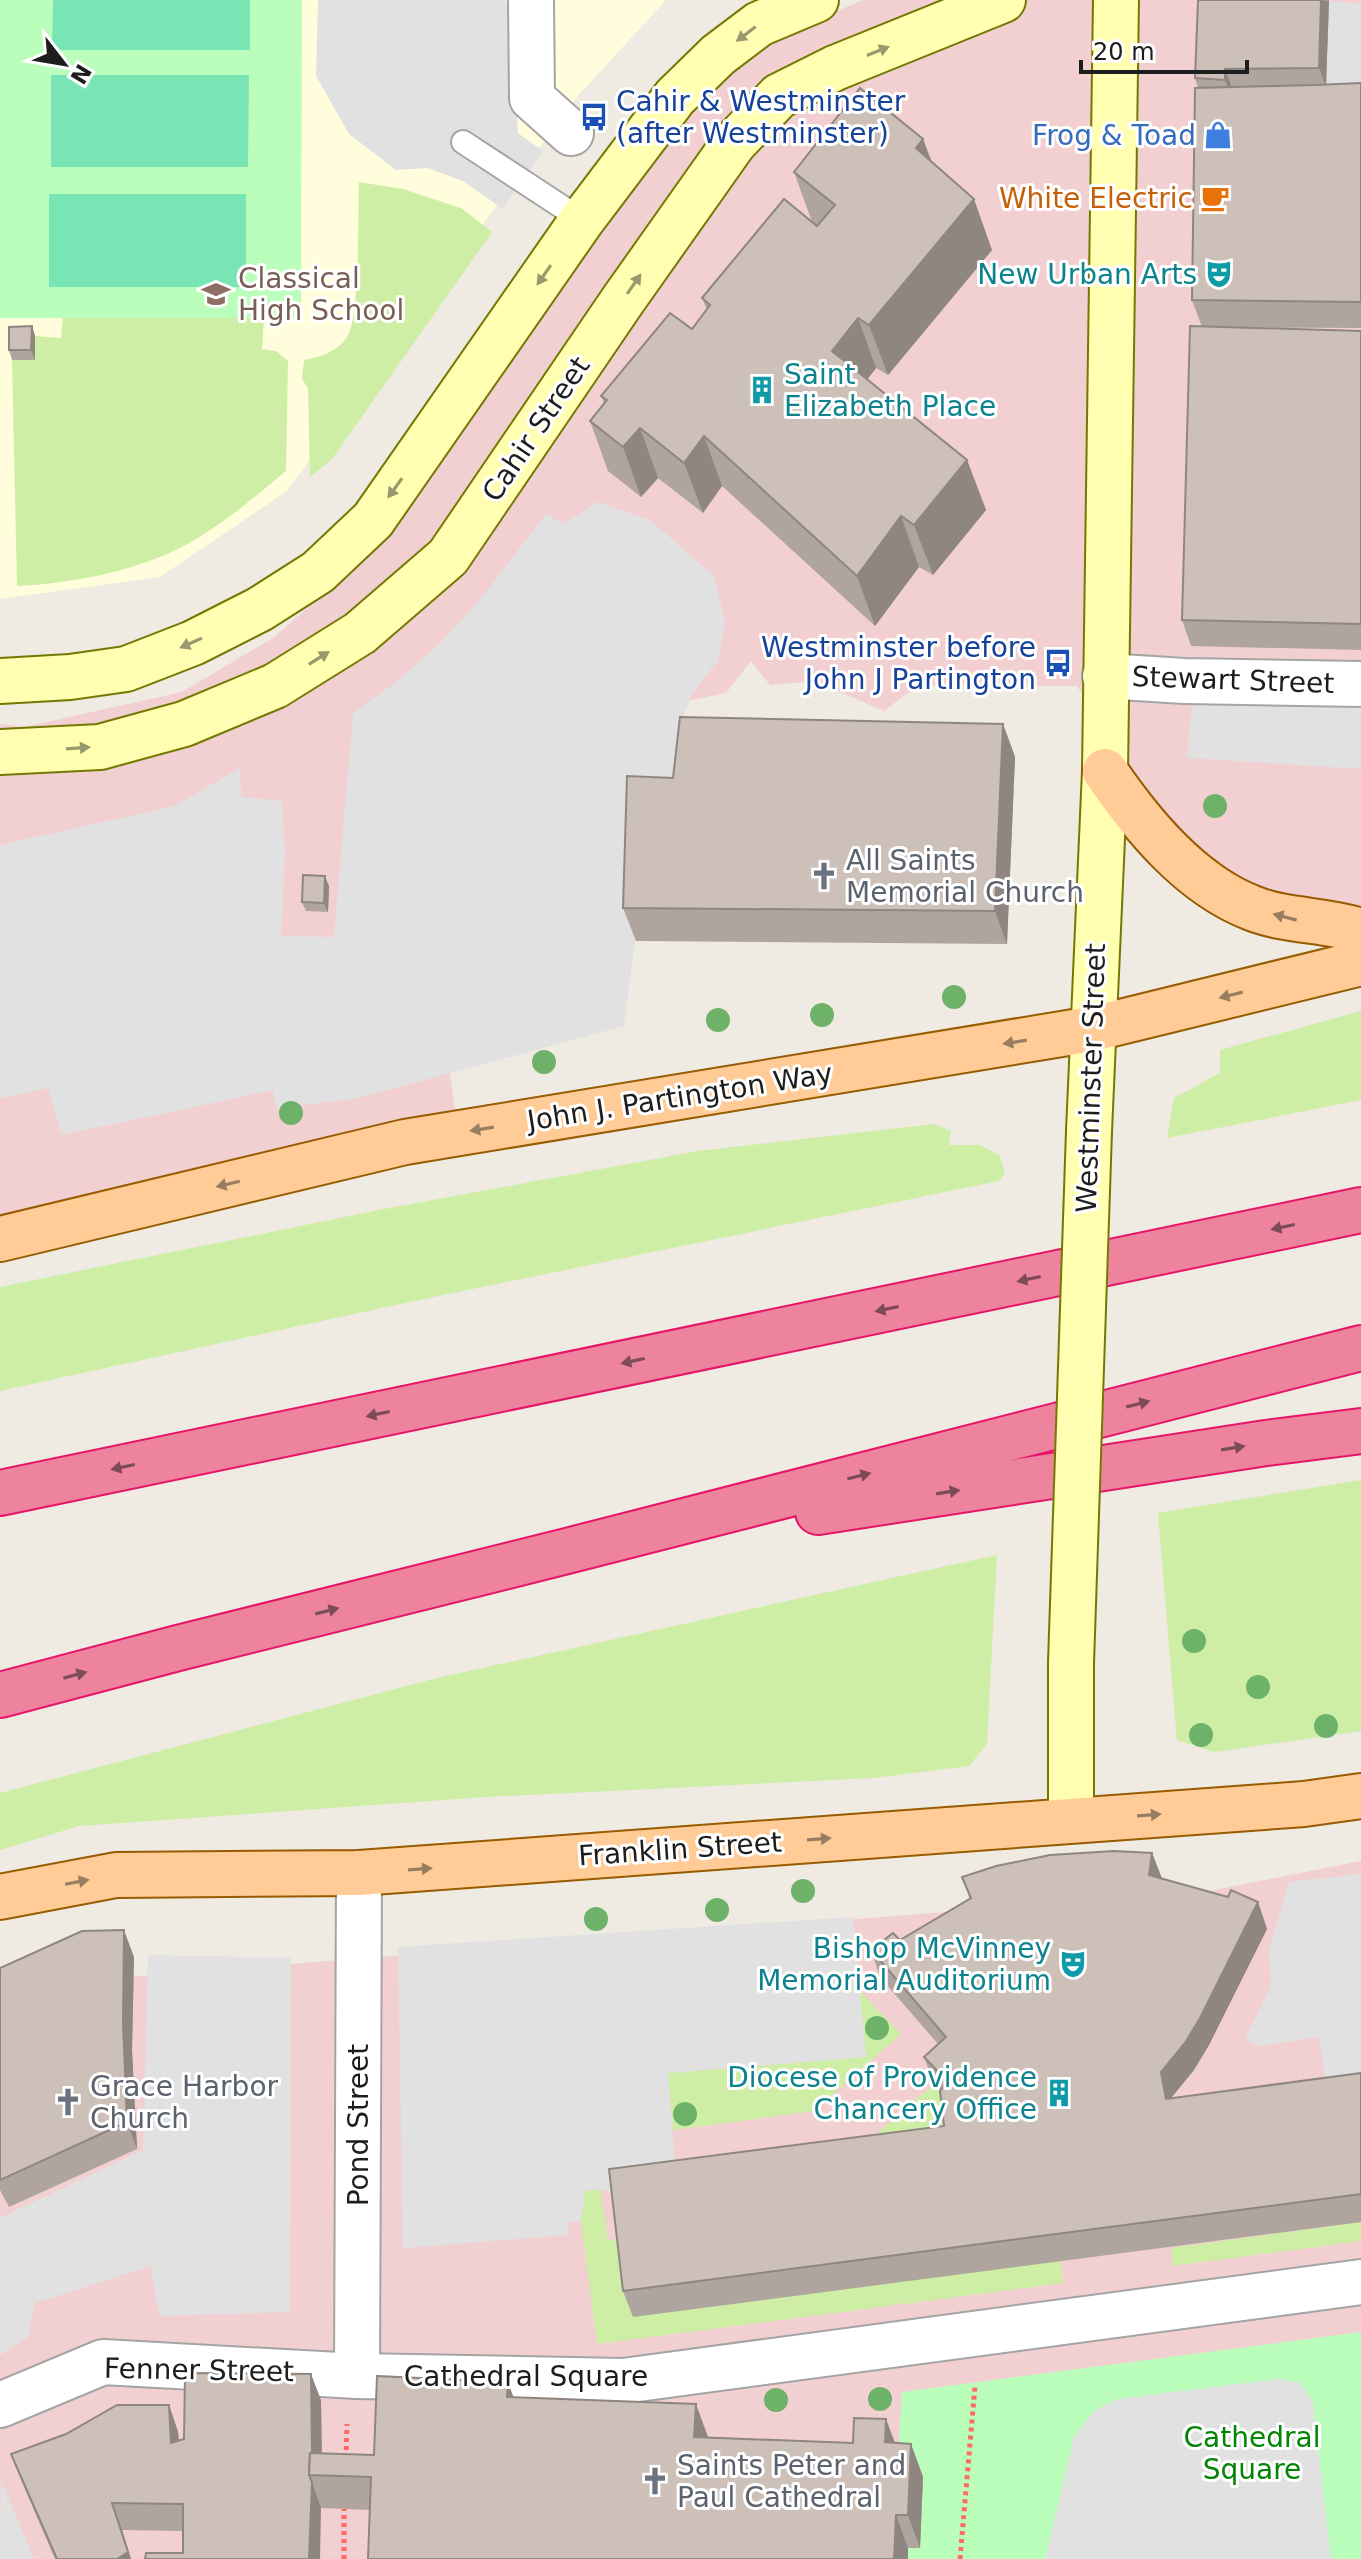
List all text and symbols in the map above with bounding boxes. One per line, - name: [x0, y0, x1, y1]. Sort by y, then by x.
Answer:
- north arrow: [24, 24, 104, 104]
- scale bar: [1081, 24, 1247, 74]
- one-way arrow: [735, 26, 757, 42]
- text: 20 m: [1093, 38, 1155, 66]
- one-way arrow: [866, 44, 890, 57]
- text: N: [65, 60, 96, 88]
- place label: Cahir & Westminster (after Westminster): [616, 85, 906, 150]
- bus stop icon: Cahir & Westminster (after Westminster): [579, 102, 609, 132]
- place label: Frog & Toad: [1032, 119, 1196, 152]
- shop icon: Frog & Toad: [1203, 120, 1233, 150]
- place label: White Electric: [999, 182, 1193, 215]
- cafe icon: White Electric: [1200, 183, 1230, 213]
- place label: New Urban Arts: [977, 258, 1197, 291]
- theatre icon: New Urban Arts: [1204, 259, 1234, 289]
- place label: Classical High School: [238, 262, 404, 327]
- one-way arrow: [537, 265, 552, 286]
- one-way arrow: [626, 274, 641, 295]
- school or university icon: Classical High School: [201, 279, 231, 309]
- street label: Cahir Street: [475, 350, 597, 508]
- place label: Saint Elizabeth Place: [784, 358, 996, 423]
- building icon: Saint Elizabeth Place: [747, 375, 777, 405]
- one-way arrow: [388, 478, 404, 499]
- place label: Westminster before John J Partington: [761, 631, 1036, 696]
- one-way arrow: [179, 636, 203, 650]
- bus stop icon: Westminster before John J Partington: [1043, 648, 1073, 678]
- one-way arrow: [308, 652, 330, 666]
- street label: Stewart Street: [1131, 660, 1335, 700]
- one-way arrow: [66, 741, 91, 754]
- place label: All Saints Memorial Church: [846, 844, 1084, 909]
- church icon: All Saints Memorial Church: [809, 861, 839, 891]
- one-way arrow: [1272, 910, 1297, 922]
- street label: Westminster Street: [1070, 943, 1112, 1213]
- one-way arrow: [1218, 990, 1243, 1002]
- one-way arrow: [1002, 1036, 1027, 1049]
- street label: John J. Partington Way: [523, 1057, 835, 1138]
- one-way arrow: [470, 1124, 495, 1136]
- one-way arrow: [216, 1179, 241, 1191]
- one-way arrow: [1271, 1221, 1296, 1233]
- one-way arrow: [1016, 1274, 1041, 1286]
- one-way arrow: [875, 1303, 900, 1316]
- one-way arrow: [620, 1356, 645, 1368]
- one-way arrow: [1126, 1398, 1151, 1410]
- one-way arrow: [365, 1408, 390, 1421]
- one-way arrow: [1221, 1441, 1246, 1454]
- one-way arrow: [111, 1461, 136, 1474]
- one-way arrow: [847, 1470, 872, 1482]
- one-way arrow: [936, 1485, 961, 1498]
- one-way arrow: [315, 1604, 340, 1616]
- one-way arrow: [63, 1669, 88, 1681]
- one-way arrow: [1137, 1808, 1162, 1821]
- street label: Franklin Street: [577, 1825, 783, 1873]
- one-way arrow: [806, 1832, 831, 1845]
- one-way arrow: [408, 1862, 433, 1875]
- one-way arrow: [64, 1876, 89, 1888]
- place label: Bishop McVinney Memorial Auditorium: [757, 1932, 1051, 1997]
- theatre icon: Bishop McVinney Memorial Auditorium: [1058, 1949, 1088, 1979]
- street label: Pond Street: [342, 2044, 375, 2206]
- place label: Diocese of Providence Chancery Office: [727, 2061, 1037, 2126]
- place label: Grace Harbor Church: [90, 2070, 279, 2135]
- building icon: Diocese of Providence Chancery Office: [1044, 2078, 1074, 2108]
- church icon: Grace Harbor Church: [53, 2087, 83, 2117]
- street label: Fenner Street: [104, 2352, 294, 2388]
- street label: Cathedral Square: [404, 2360, 648, 2393]
- park label: Cathedral Square: [1184, 2421, 1320, 2486]
- place label: Saints Peter and Paul Cathedral: [677, 2449, 906, 2514]
- church icon: Saints Peter and Paul Cathedral: [640, 2466, 670, 2496]

